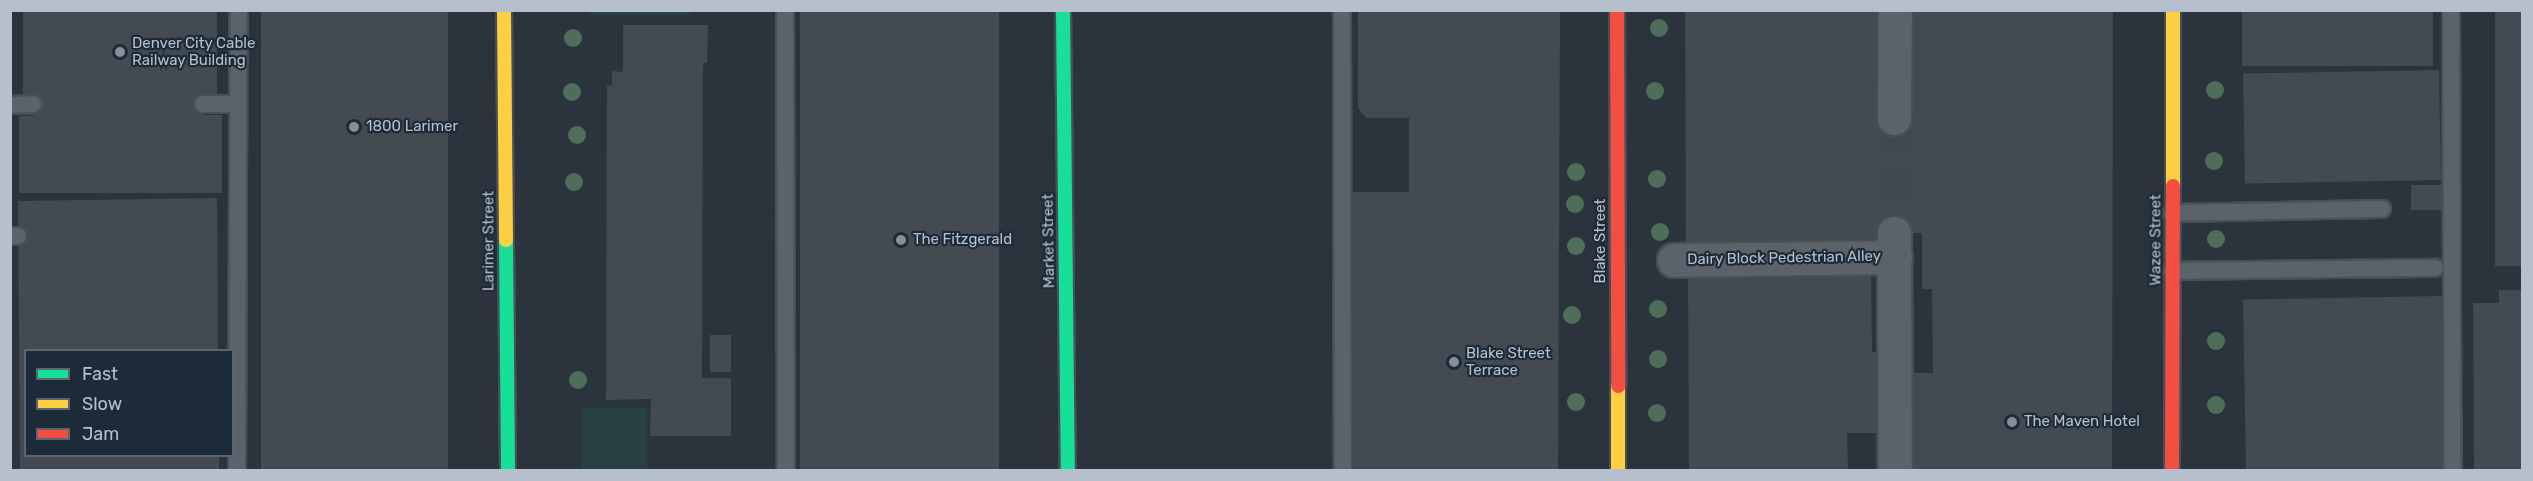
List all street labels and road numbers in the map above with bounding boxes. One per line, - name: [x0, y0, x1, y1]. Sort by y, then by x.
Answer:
- street label: Larimer Street: [480, 191, 498, 291]
- street label: Market Street: [1039, 194, 1059, 288]
- street label: Wazee Street: [2147, 194, 2165, 286]
- street label: Blake Street: [1592, 199, 1610, 283]
- street label: Dairy Block Pedestrian Alley: [1686, 247, 1882, 269]

